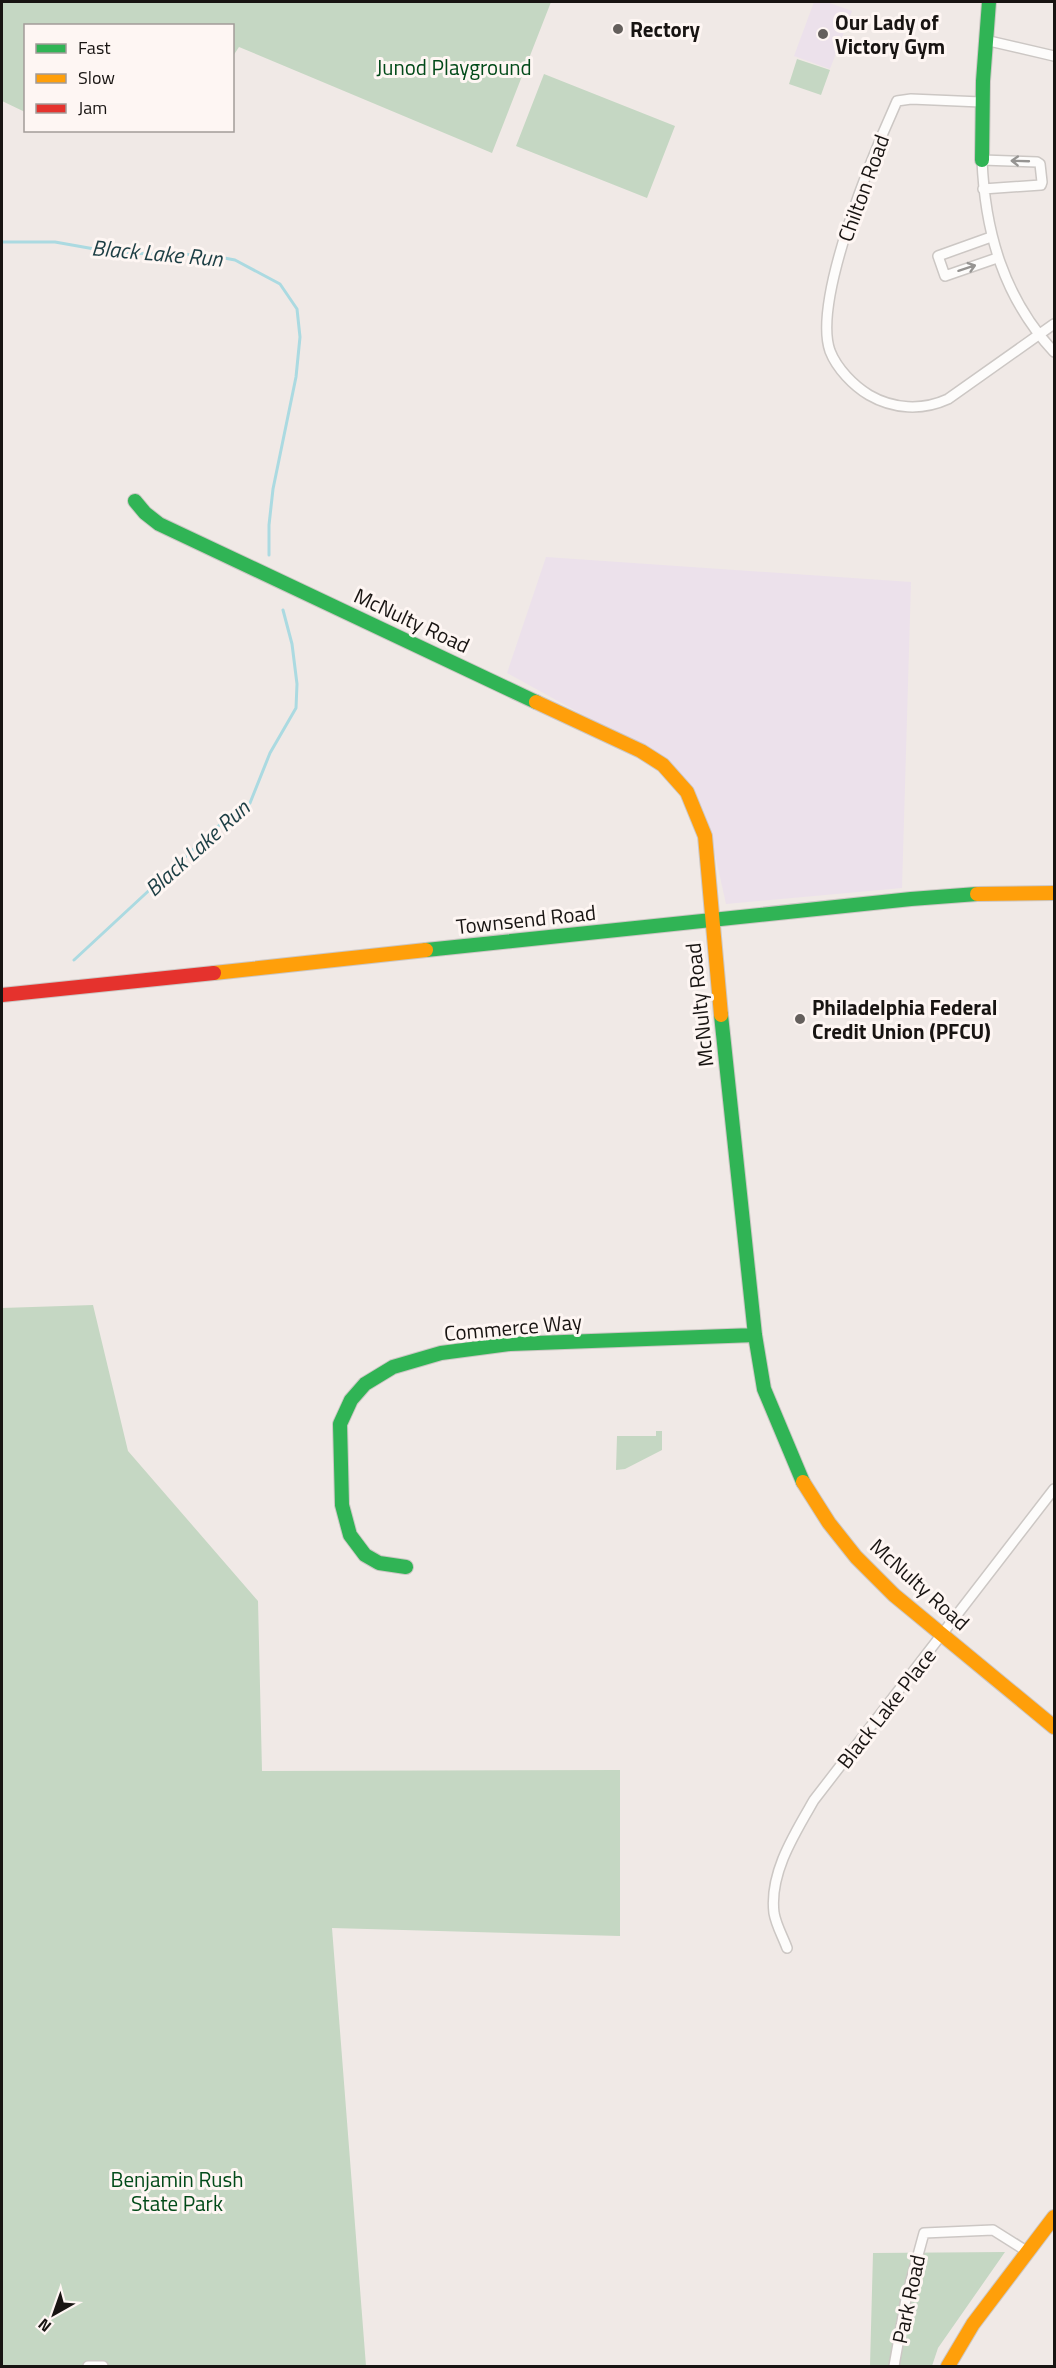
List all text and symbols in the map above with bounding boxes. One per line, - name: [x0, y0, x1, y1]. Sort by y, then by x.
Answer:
- place label: Our Lady of Victory Gym: [835, 6, 945, 62]
- place label: Rectory: [630, 13, 701, 45]
- marker: Rectory: [611, 22, 625, 36]
- legend: [24, 24, 234, 132]
- marker: Our Lady of Victory Gym: [816, 27, 830, 41]
- text: Fast: [78, 34, 111, 61]
- park label: Junod Playground: [376, 51, 532, 83]
- text: Slow: [78, 64, 115, 91]
- text: Jam: [78, 94, 107, 121]
- street label: Chilton Road: [829, 130, 897, 246]
- one-way arrow: [1010, 156, 1030, 167]
- water label: Black Lake Run: [90, 230, 225, 276]
- one-way arrow: [957, 262, 976, 273]
- street label: McNulty Road: [349, 579, 475, 661]
- water label: Black Lake Run: [137, 791, 258, 904]
- street label: Townsend Road: [455, 896, 597, 942]
- street label: McNulty Road: [677, 941, 721, 1069]
- place label: Philadelphia Federal Credit Union (PFCU): [812, 991, 997, 1047]
- marker: Philadelphia Federal Credit Union (PFCU): [793, 1012, 807, 1026]
- street label: Commerce Way: [443, 1305, 583, 1349]
- street label: McNulty Road: [863, 1530, 977, 1638]
- street label: Black Lake Place: [829, 1641, 943, 1775]
- park label: Benjamin Rush State Park: [110, 2163, 244, 2219]
- street label: Park Road: [883, 2252, 933, 2346]
- north arrow: [24, 2284, 84, 2344]
- text: N: [32, 2313, 56, 2338]

